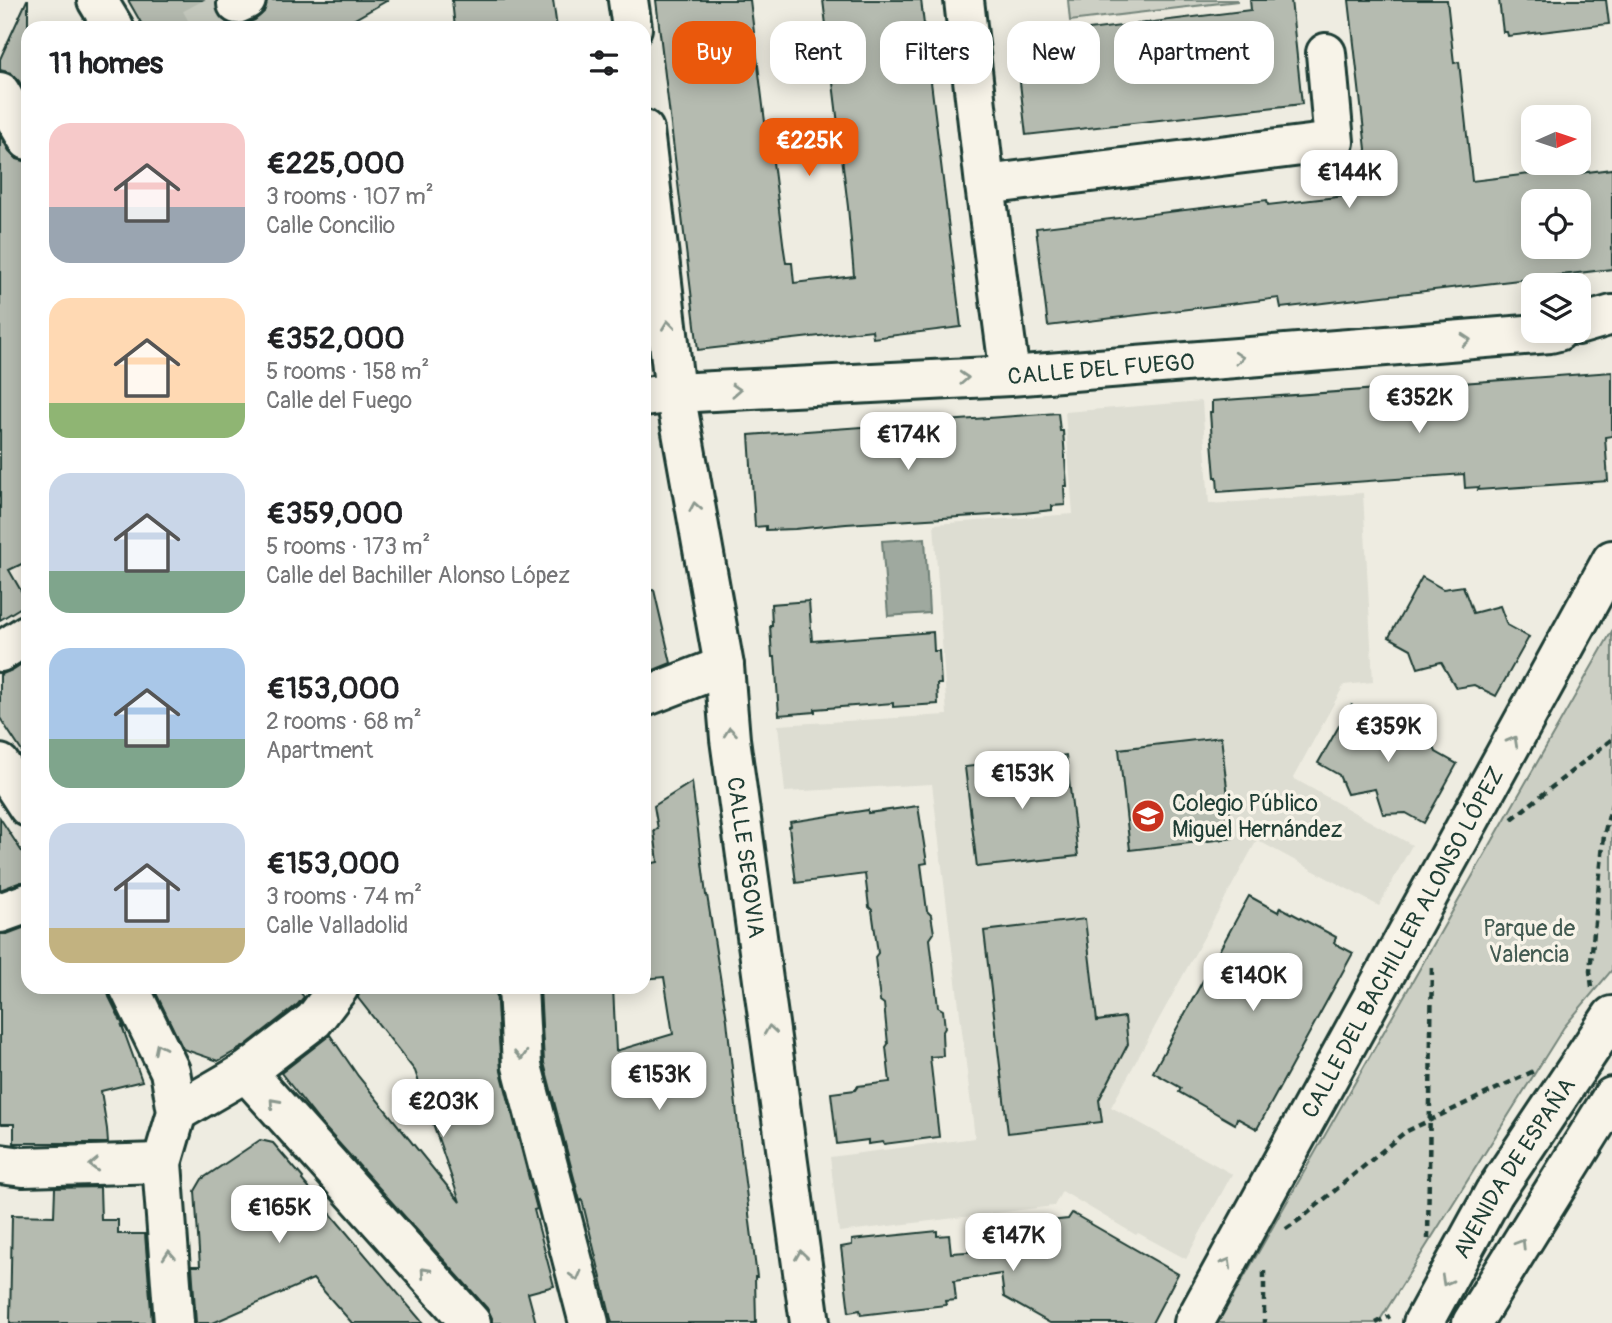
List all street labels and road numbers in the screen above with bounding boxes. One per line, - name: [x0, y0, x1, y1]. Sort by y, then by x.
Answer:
- street label: CALLE DEL FUEGO: [1006, 347, 1196, 391]
- street label: CALLE DEL BACHILLER ALONSO LÓPEZ: [1295, 762, 1511, 1123]
- street label: CALLE SEGOVIA: [721, 775, 772, 940]
- street label: AVENIDA DE ESPAÑA: [1447, 1072, 1582, 1263]

